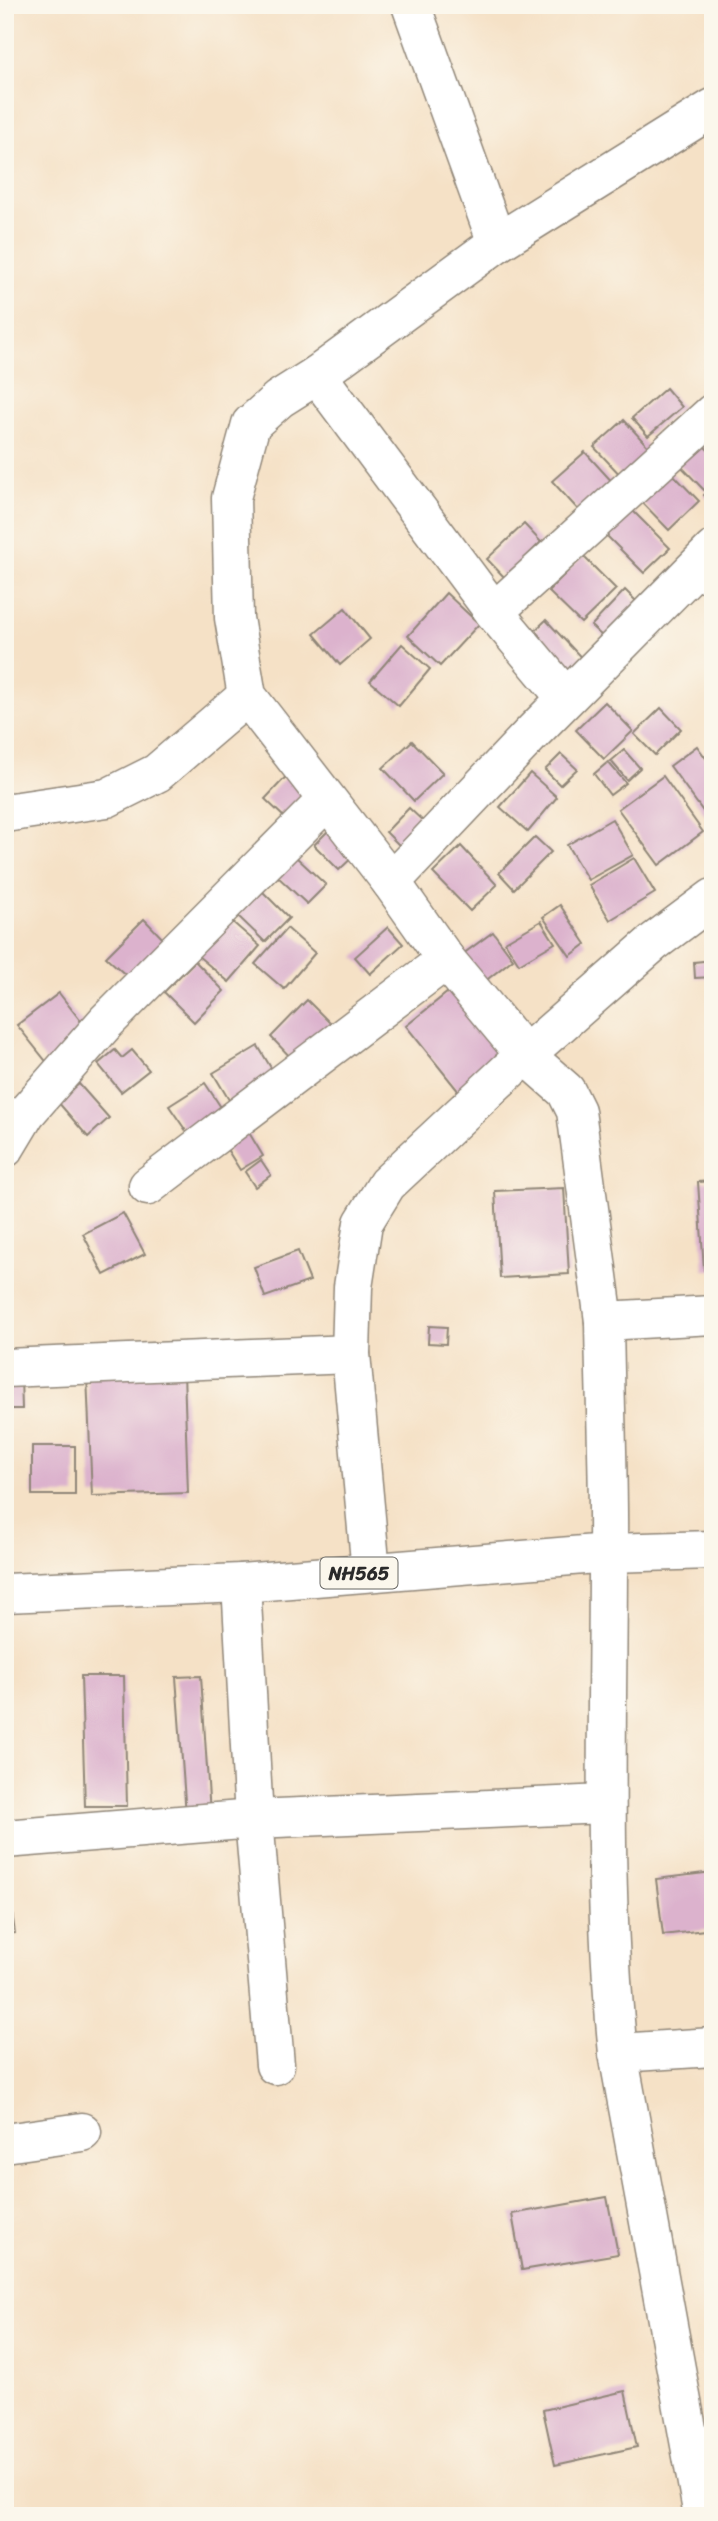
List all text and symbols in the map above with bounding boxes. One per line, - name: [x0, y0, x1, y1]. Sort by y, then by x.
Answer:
- road number: NH565: [320, 1558, 398, 1588]

